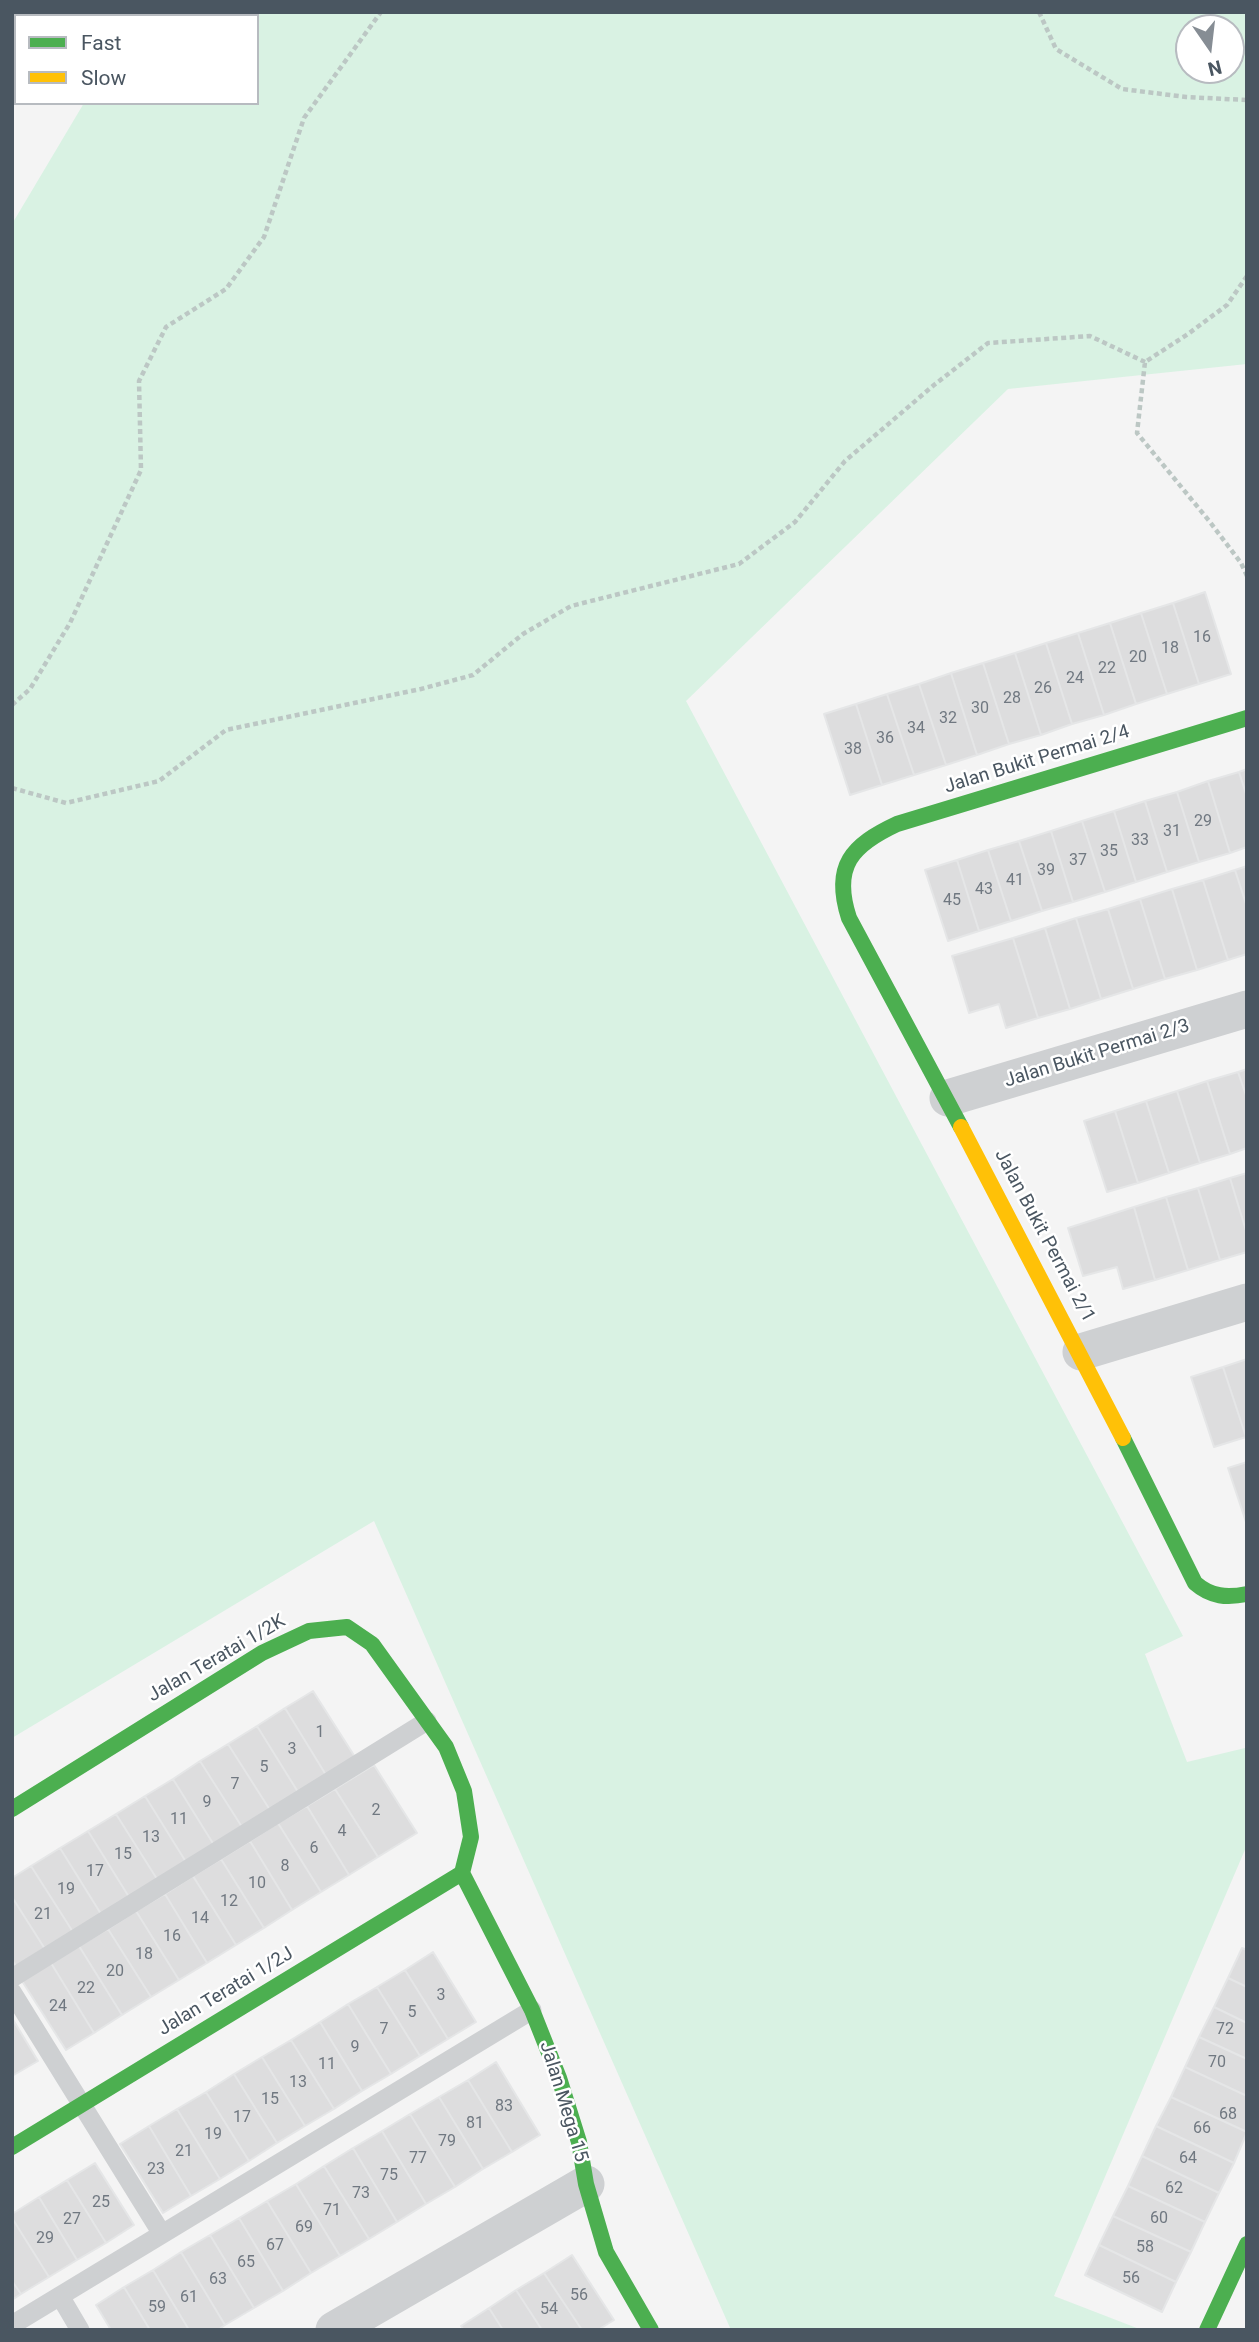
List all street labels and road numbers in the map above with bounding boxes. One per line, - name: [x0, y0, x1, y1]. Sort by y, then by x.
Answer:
- street label: Jalan Bukit Permai 2/4: [942, 721, 1132, 799]
- street label: Jalan Bukit Permai 2/3: [1002, 1015, 1192, 1093]
- street label: Jalan Bukit Permai 2/1: [989, 1146, 1099, 1326]
- street label: Jalan Teratai 1/2K: [144, 1610, 290, 1708]
- street label: Jalan Teratai 1/2J: [154, 1943, 298, 2041]
- street label: Jalan Mega 15: [534, 2039, 592, 2165]

